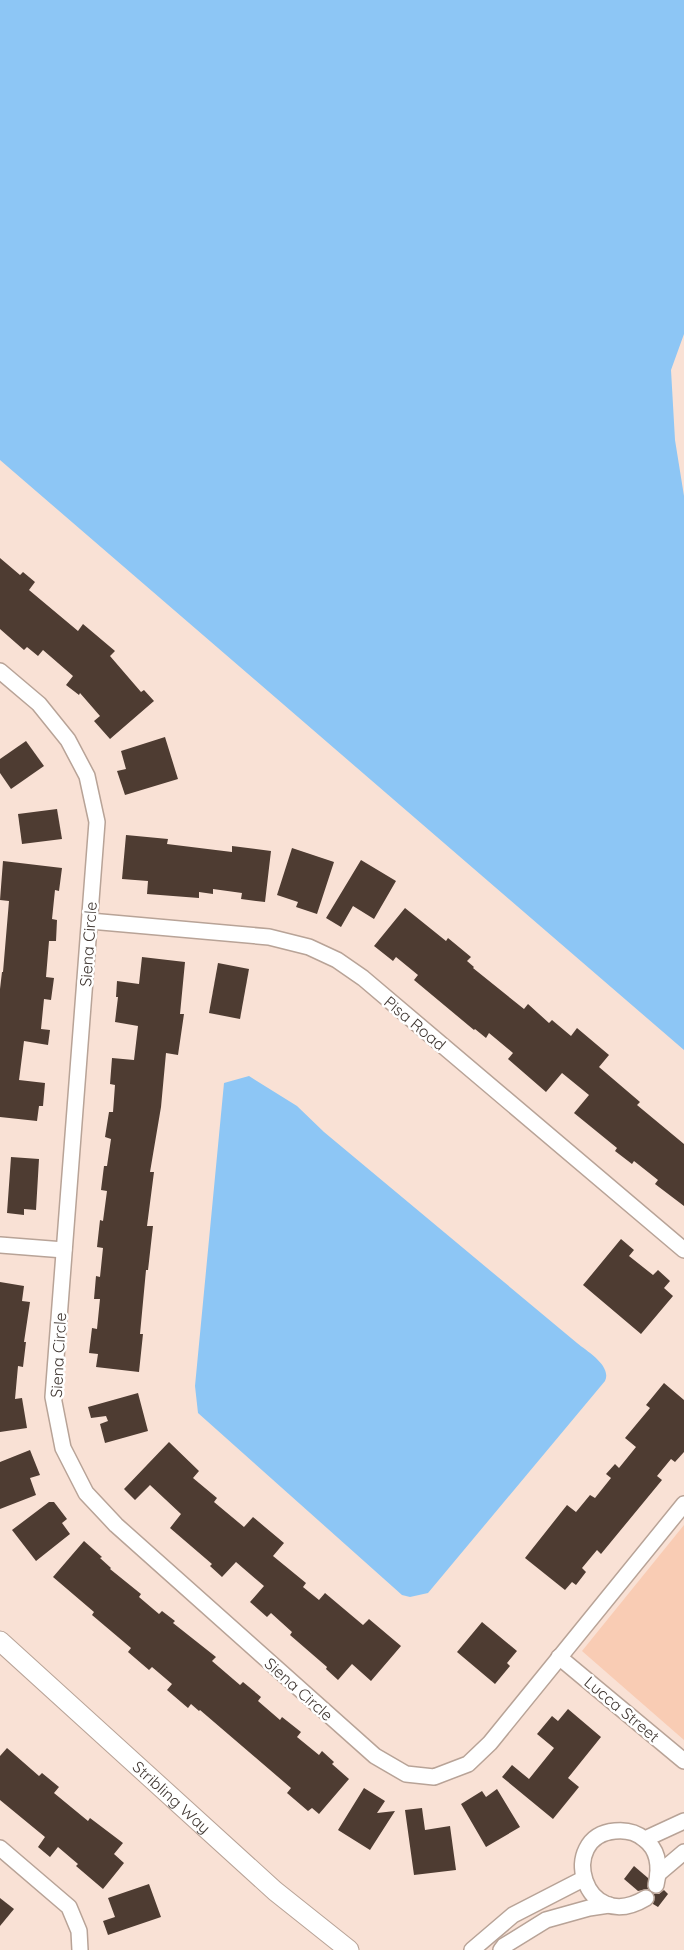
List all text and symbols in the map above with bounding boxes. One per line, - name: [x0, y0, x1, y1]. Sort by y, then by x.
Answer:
- street label: Siena Circle: [75, 901, 101, 987]
- street label: Pisa Road: [380, 991, 450, 1055]
- street label: Siena Circle: [46, 1312, 70, 1398]
- street label: Siena Circle: [261, 1653, 337, 1725]
- street label: Lucca Street: [580, 1672, 664, 1746]
- street label: Stribling Way: [128, 1757, 215, 1838]

